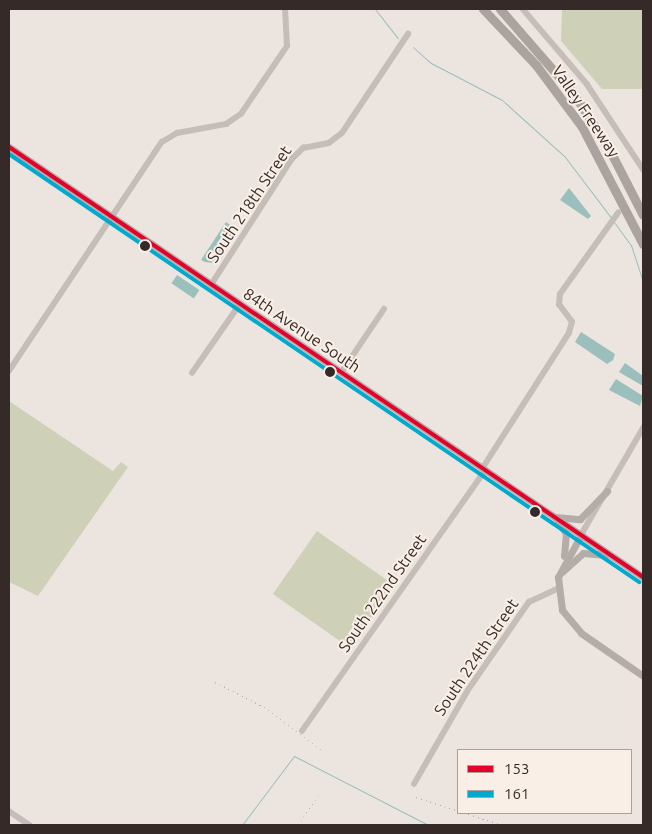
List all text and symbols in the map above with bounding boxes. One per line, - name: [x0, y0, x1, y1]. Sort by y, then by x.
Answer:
- street label: Valley Freeway: [548, 61, 624, 161]
- street label: South 218th Street: [203, 142, 295, 266]
- unlabelled marker: [140, 241, 150, 251]
- street label: 84th Avenue South: [240, 284, 364, 376]
- unlabelled marker: [325, 367, 335, 377]
- unlabelled marker: [530, 507, 540, 517]
- street label: South 222nd Street: [334, 530, 430, 656]
- street label: South 224th Street: [430, 595, 522, 719]
- legend: [457, 749, 632, 814]
- text: 153: [504, 760, 529, 777]
- text: 161: [504, 785, 529, 802]

